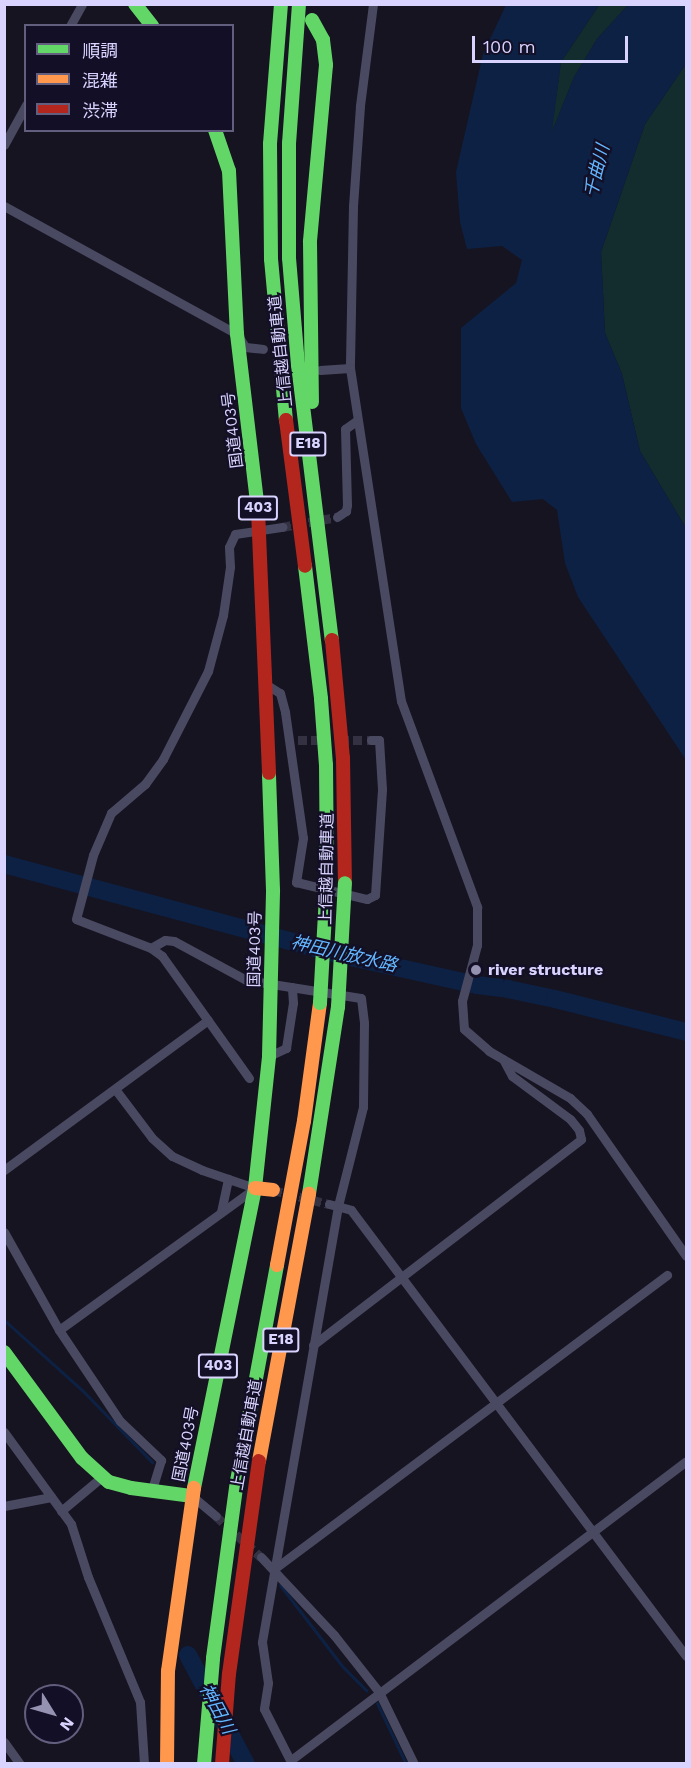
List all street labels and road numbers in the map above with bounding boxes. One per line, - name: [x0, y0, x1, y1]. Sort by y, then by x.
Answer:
- street label: 上信越自動車道: [266, 294, 296, 408]
- street label: 国道403号: [219, 391, 247, 469]
- road number: E18: [288, 432, 328, 456]
- road number: 403: [237, 496, 279, 520]
- street label: 上信越自動車道: [316, 813, 338, 925]
- street label: 国道403号: [245, 910, 265, 988]
- road number: E18: [262, 1328, 300, 1352]
- road number: 403: [197, 1354, 239, 1378]
- street label: 上信越自動車道: [228, 1378, 266, 1492]
- street label: 国道403号: [169, 1405, 203, 1483]

